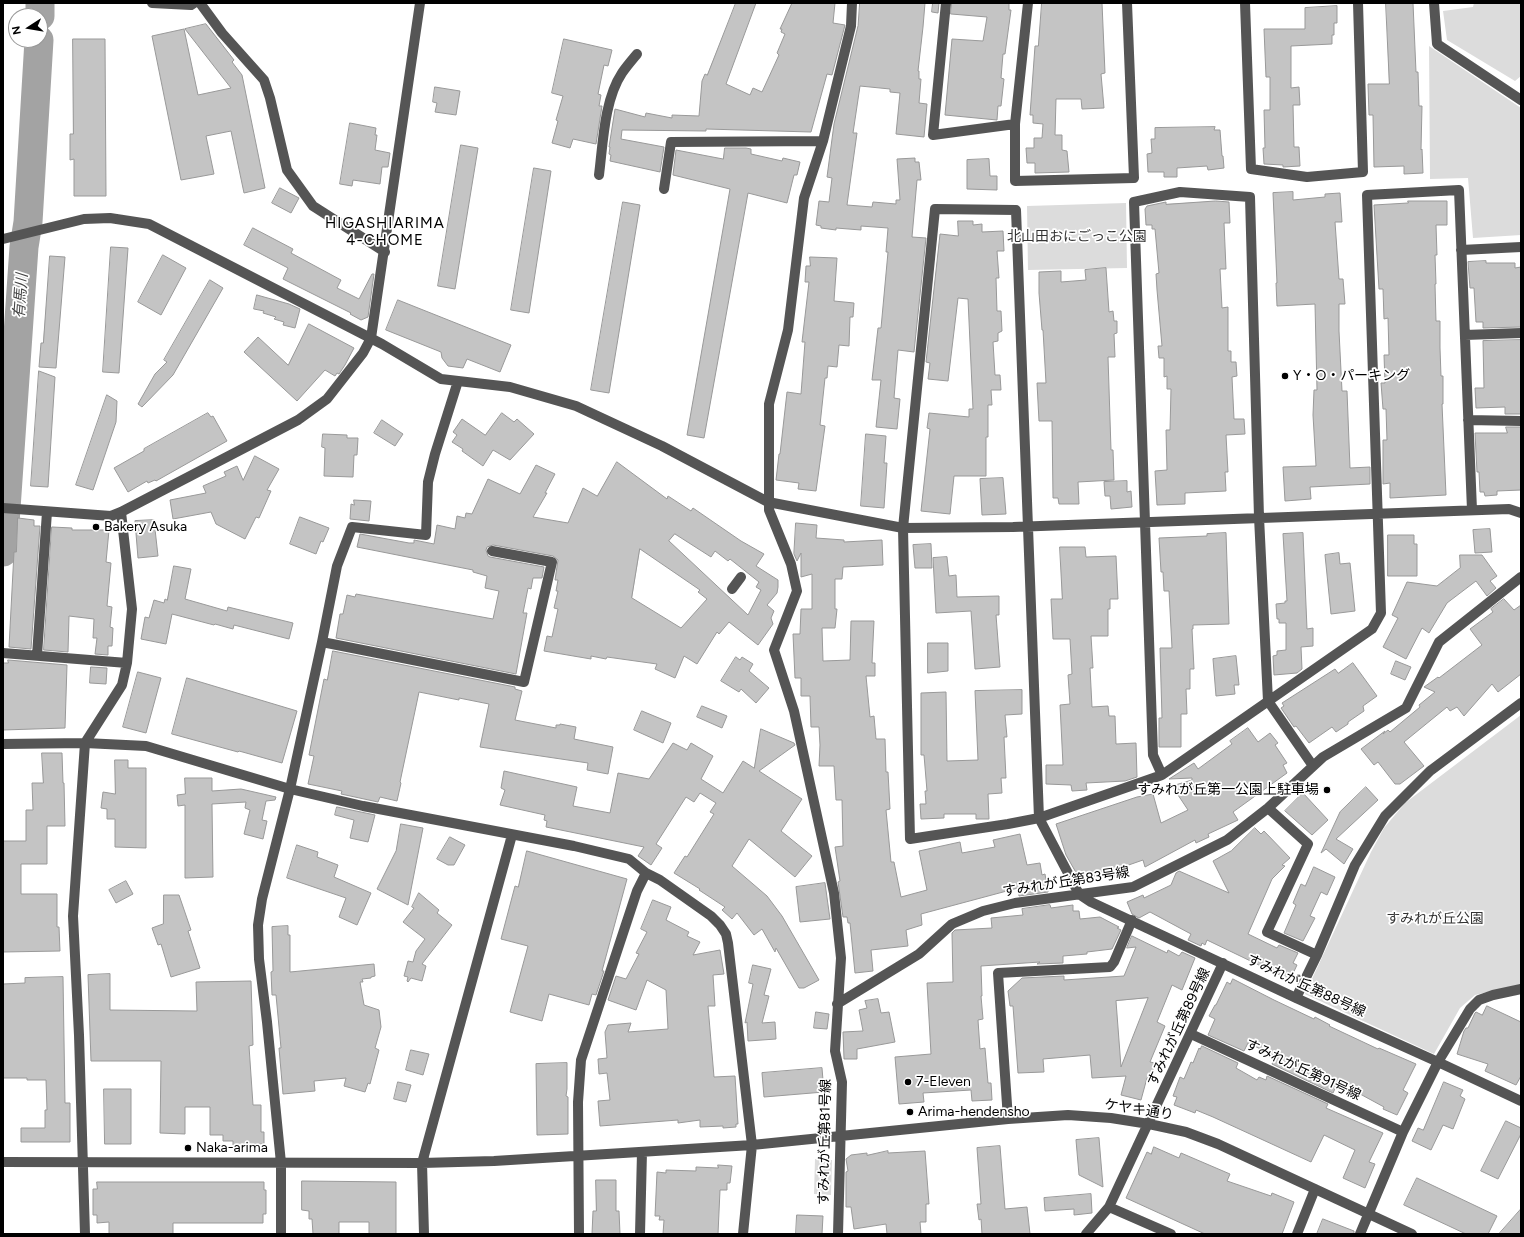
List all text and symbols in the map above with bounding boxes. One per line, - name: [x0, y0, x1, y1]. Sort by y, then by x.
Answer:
- north arrow: [8, 8, 48, 48]
- text: N: [10, 25, 24, 36]
- district label: HIGASHIARIMA 4-CHOME: [325, 215, 445, 250]
- park label: 北山田おにごっこ公園: [1007, 229, 1147, 245]
- water label: 有馬川: [10, 273, 32, 319]
- place label: Y・O・パーキング: [1293, 368, 1410, 384]
- marker: Y・O・パーキング: [1280, 371, 1290, 381]
- place label: Bakery Asuka: [104, 519, 187, 535]
- marker: Bakery Asuka: [91, 522, 101, 532]
- place label: すみれが丘第一公園上駐車場: [1137, 782, 1319, 798]
- marker: すみれが丘第一公園上駐車場: [1322, 785, 1332, 795]
- street label: すみれが丘第83号線: [1001, 864, 1131, 900]
- park label: すみれが丘公園: [1386, 911, 1484, 927]
- street label: すみれが丘第88号線: [1244, 951, 1368, 1021]
- street label: すみれが丘第89号線: [1144, 965, 1214, 1089]
- street label: すみれが丘第91号線: [1242, 1036, 1364, 1104]
- place label: 7-Eleven: [916, 1074, 971, 1090]
- marker: 7-Eleven: [903, 1077, 913, 1087]
- street label: すみれが丘第81号線: [815, 1079, 835, 1205]
- street label: ケヤキ通り: [1103, 1096, 1175, 1124]
- place label: Arima-hendensho: [918, 1104, 1030, 1120]
- marker: Arima-hendensho: [905, 1107, 915, 1117]
- place label: Naka-arima: [196, 1140, 268, 1156]
- marker: Naka-arima: [183, 1143, 193, 1153]

